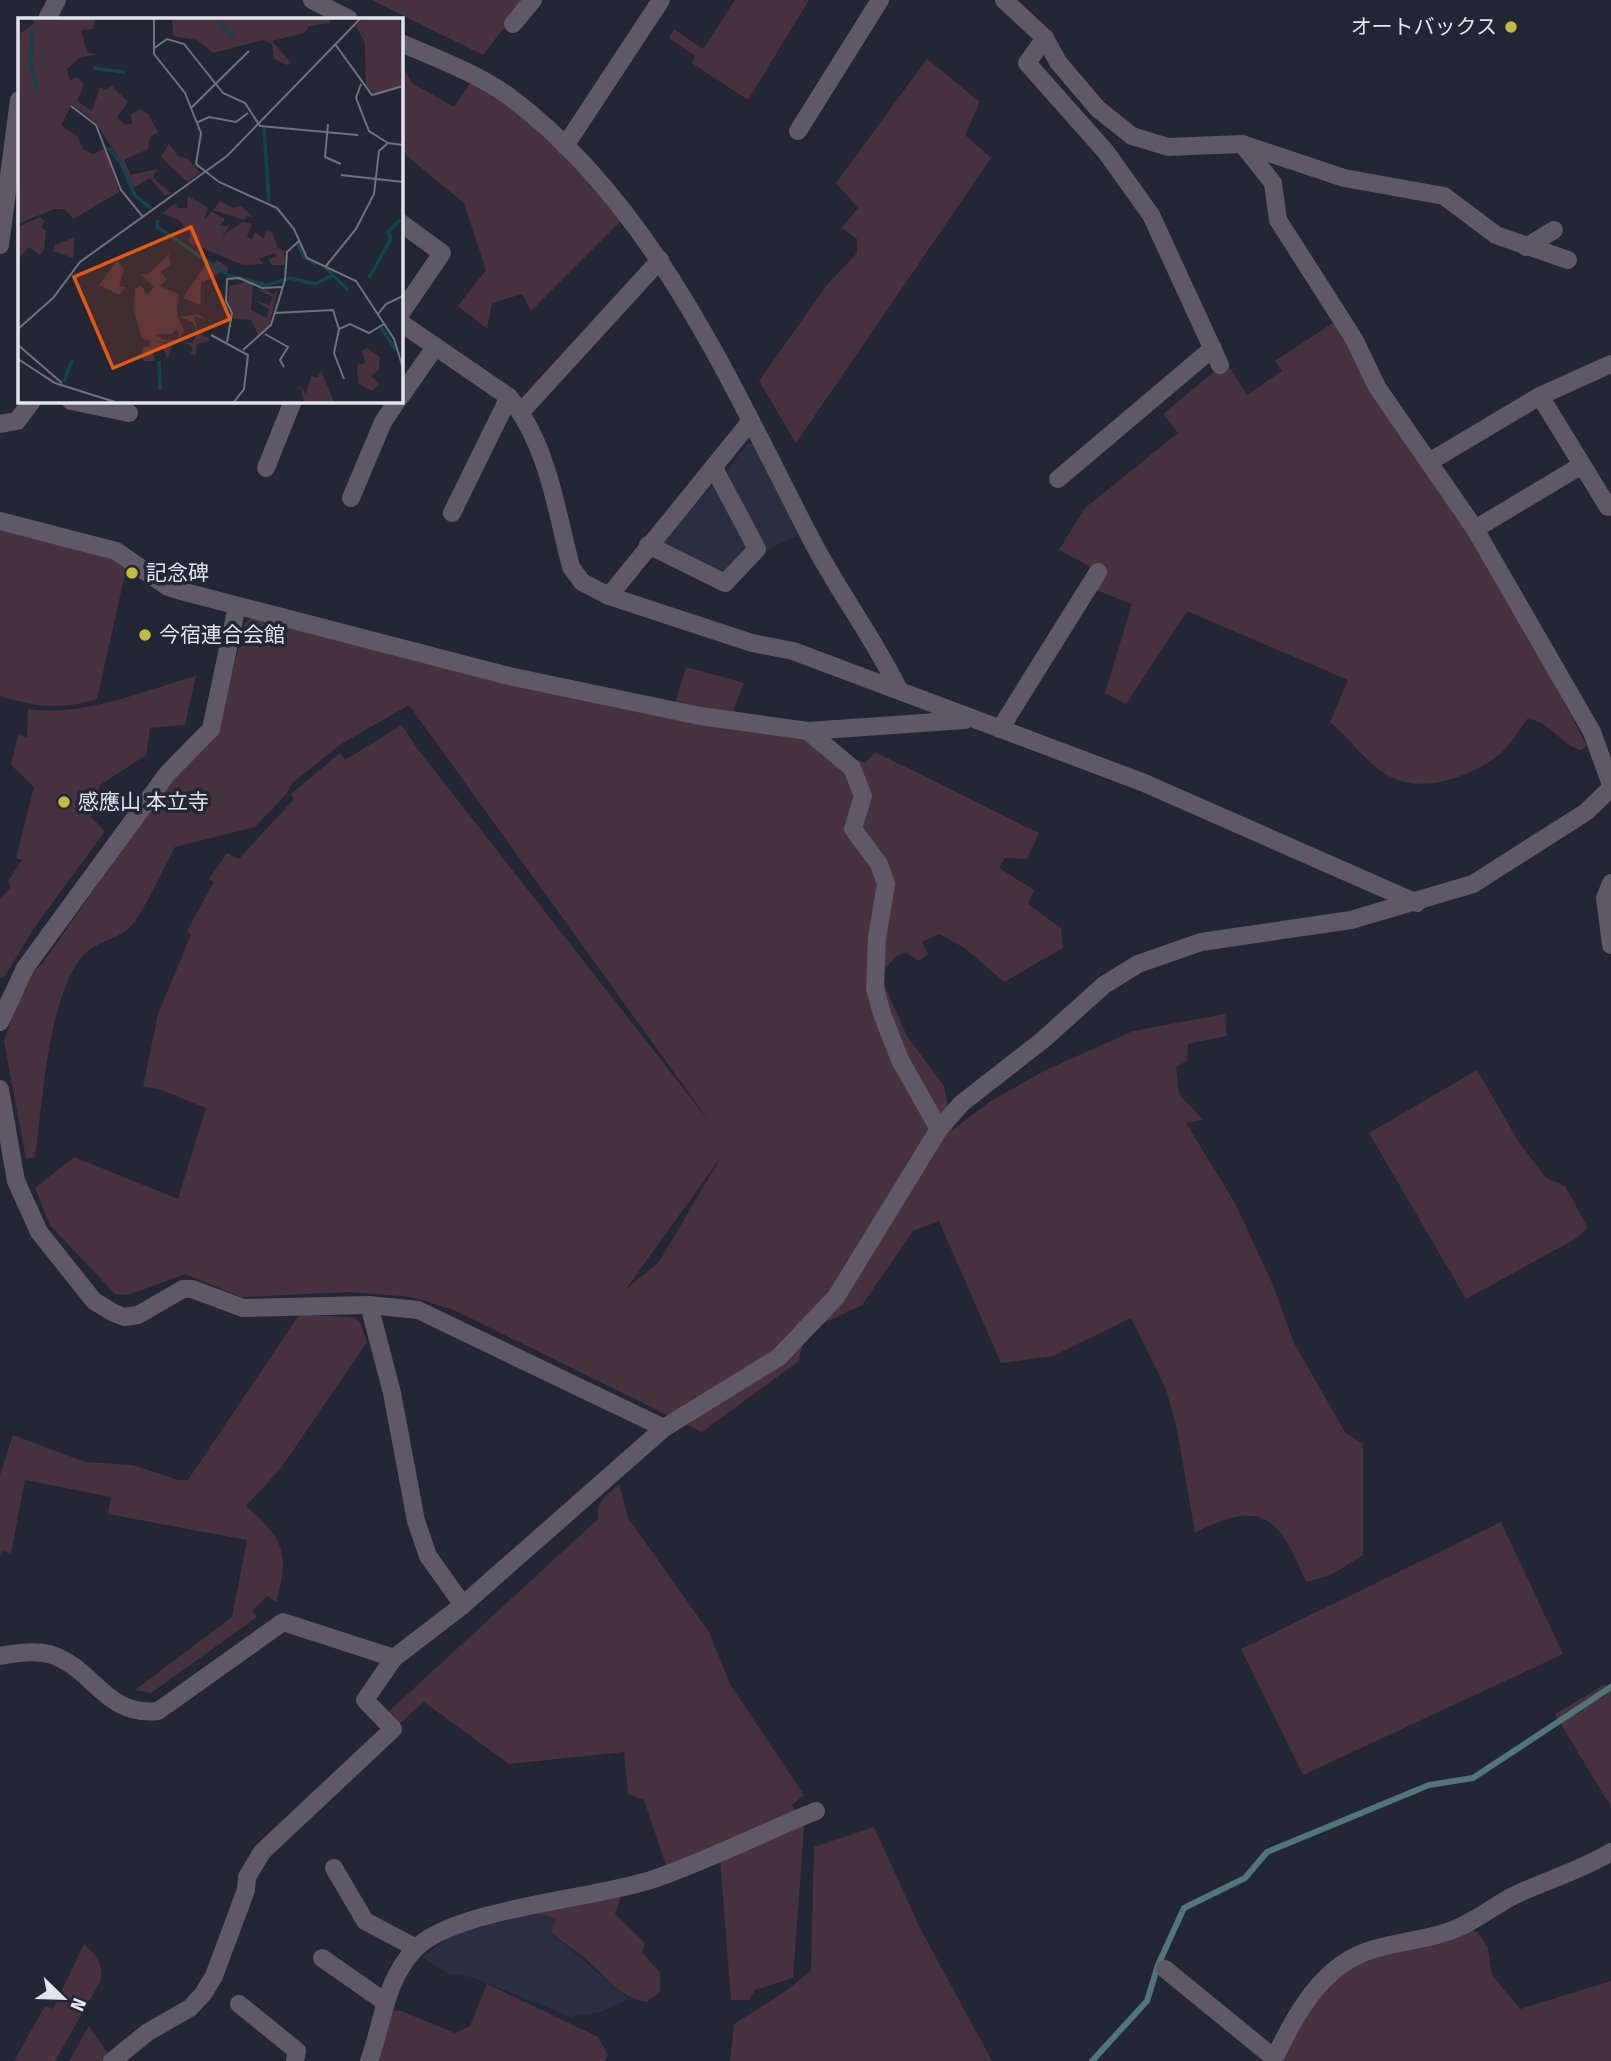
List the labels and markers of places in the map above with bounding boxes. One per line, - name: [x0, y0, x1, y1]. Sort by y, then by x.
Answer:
- place label: オートバックス: [1351, 14, 1497, 40]
- marker: オートバックス: [1503, 19, 1519, 35]
- place label: 記念碑: [146, 560, 209, 586]
- marker: 記念碑: [124, 565, 140, 581]
- place label: 今宿連合会館: [159, 622, 285, 648]
- marker: 今宿連合会館: [137, 627, 153, 643]
- place label: 感應山 本立寺: [78, 789, 209, 815]
- marker: 感應山 本立寺: [56, 794, 72, 810]

